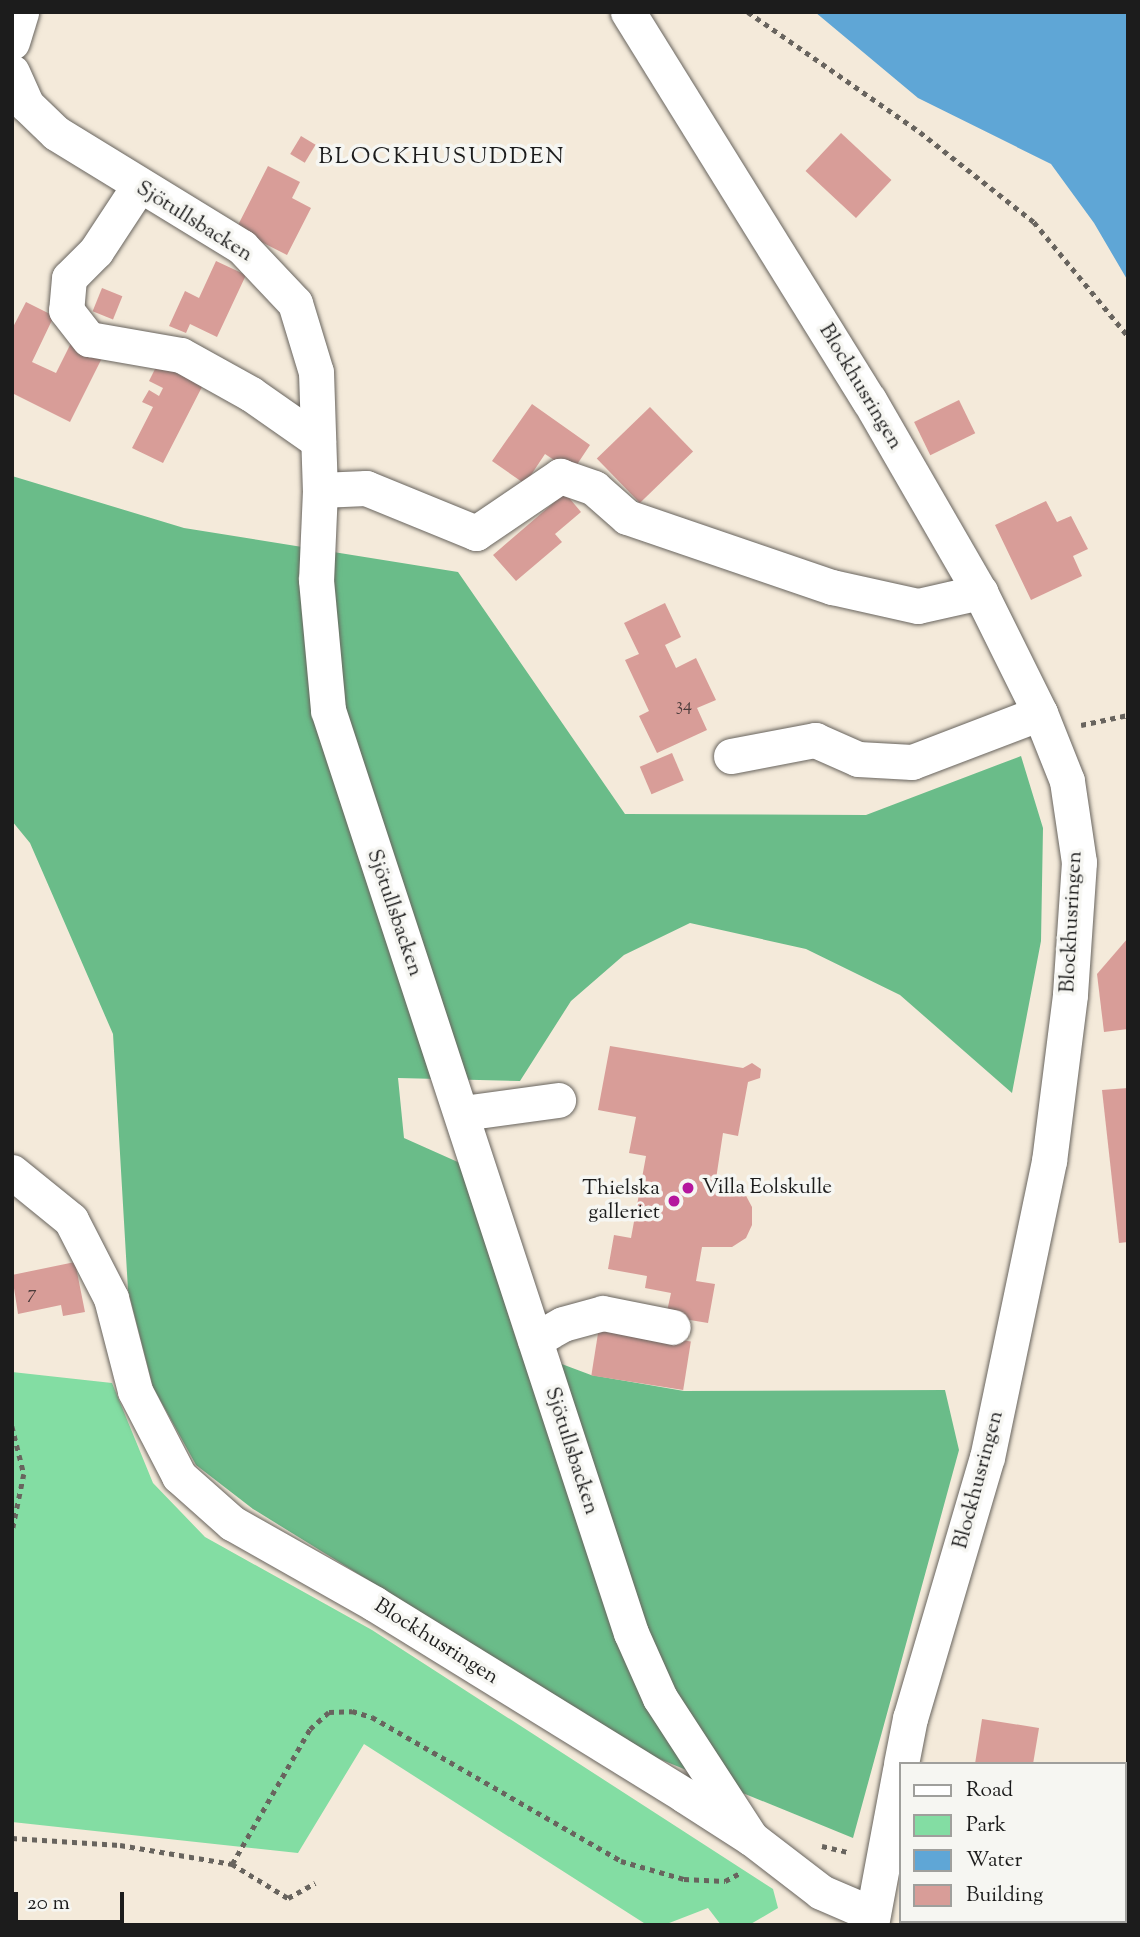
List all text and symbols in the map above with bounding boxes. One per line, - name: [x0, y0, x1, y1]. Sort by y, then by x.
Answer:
- district label: BLOCKHUSUDDEN: [320, 144, 564, 172]
- street label: Sjötullsbacken: [131, 176, 257, 268]
- street label: Blockhusringen: [813, 320, 907, 454]
- house number: 34: [676, 695, 692, 717]
- street label: Sjötullsbacken: [361, 846, 427, 980]
- street label: Blockhusringen: [1056, 850, 1088, 994]
- place label: Villa Eolskulle: [702, 1175, 832, 1201]
- place label: Thielska galleriet: [582, 1176, 660, 1226]
- marker: Villa Eolskulle: [680, 1180, 696, 1196]
- marker: Thielska galleriet: [666, 1193, 682, 1209]
- house number: 7: [27, 1283, 37, 1305]
- street label: Sjötullsbacken: [539, 1384, 603, 1518]
- street label: Blockhusringen: [948, 1408, 1010, 1552]
- street label: Blockhusringen: [369, 1594, 503, 1690]
- legend: [898, 1762, 1126, 1923]
- text: Road: [966, 1776, 1013, 1806]
- text: Park: [966, 1811, 1006, 1841]
- text: Water: [966, 1846, 1022, 1876]
- scale bar: [18, 1878, 128, 1922]
- text: Building: [966, 1881, 1043, 1911]
- text: 20 m: [27, 1889, 70, 1919]

